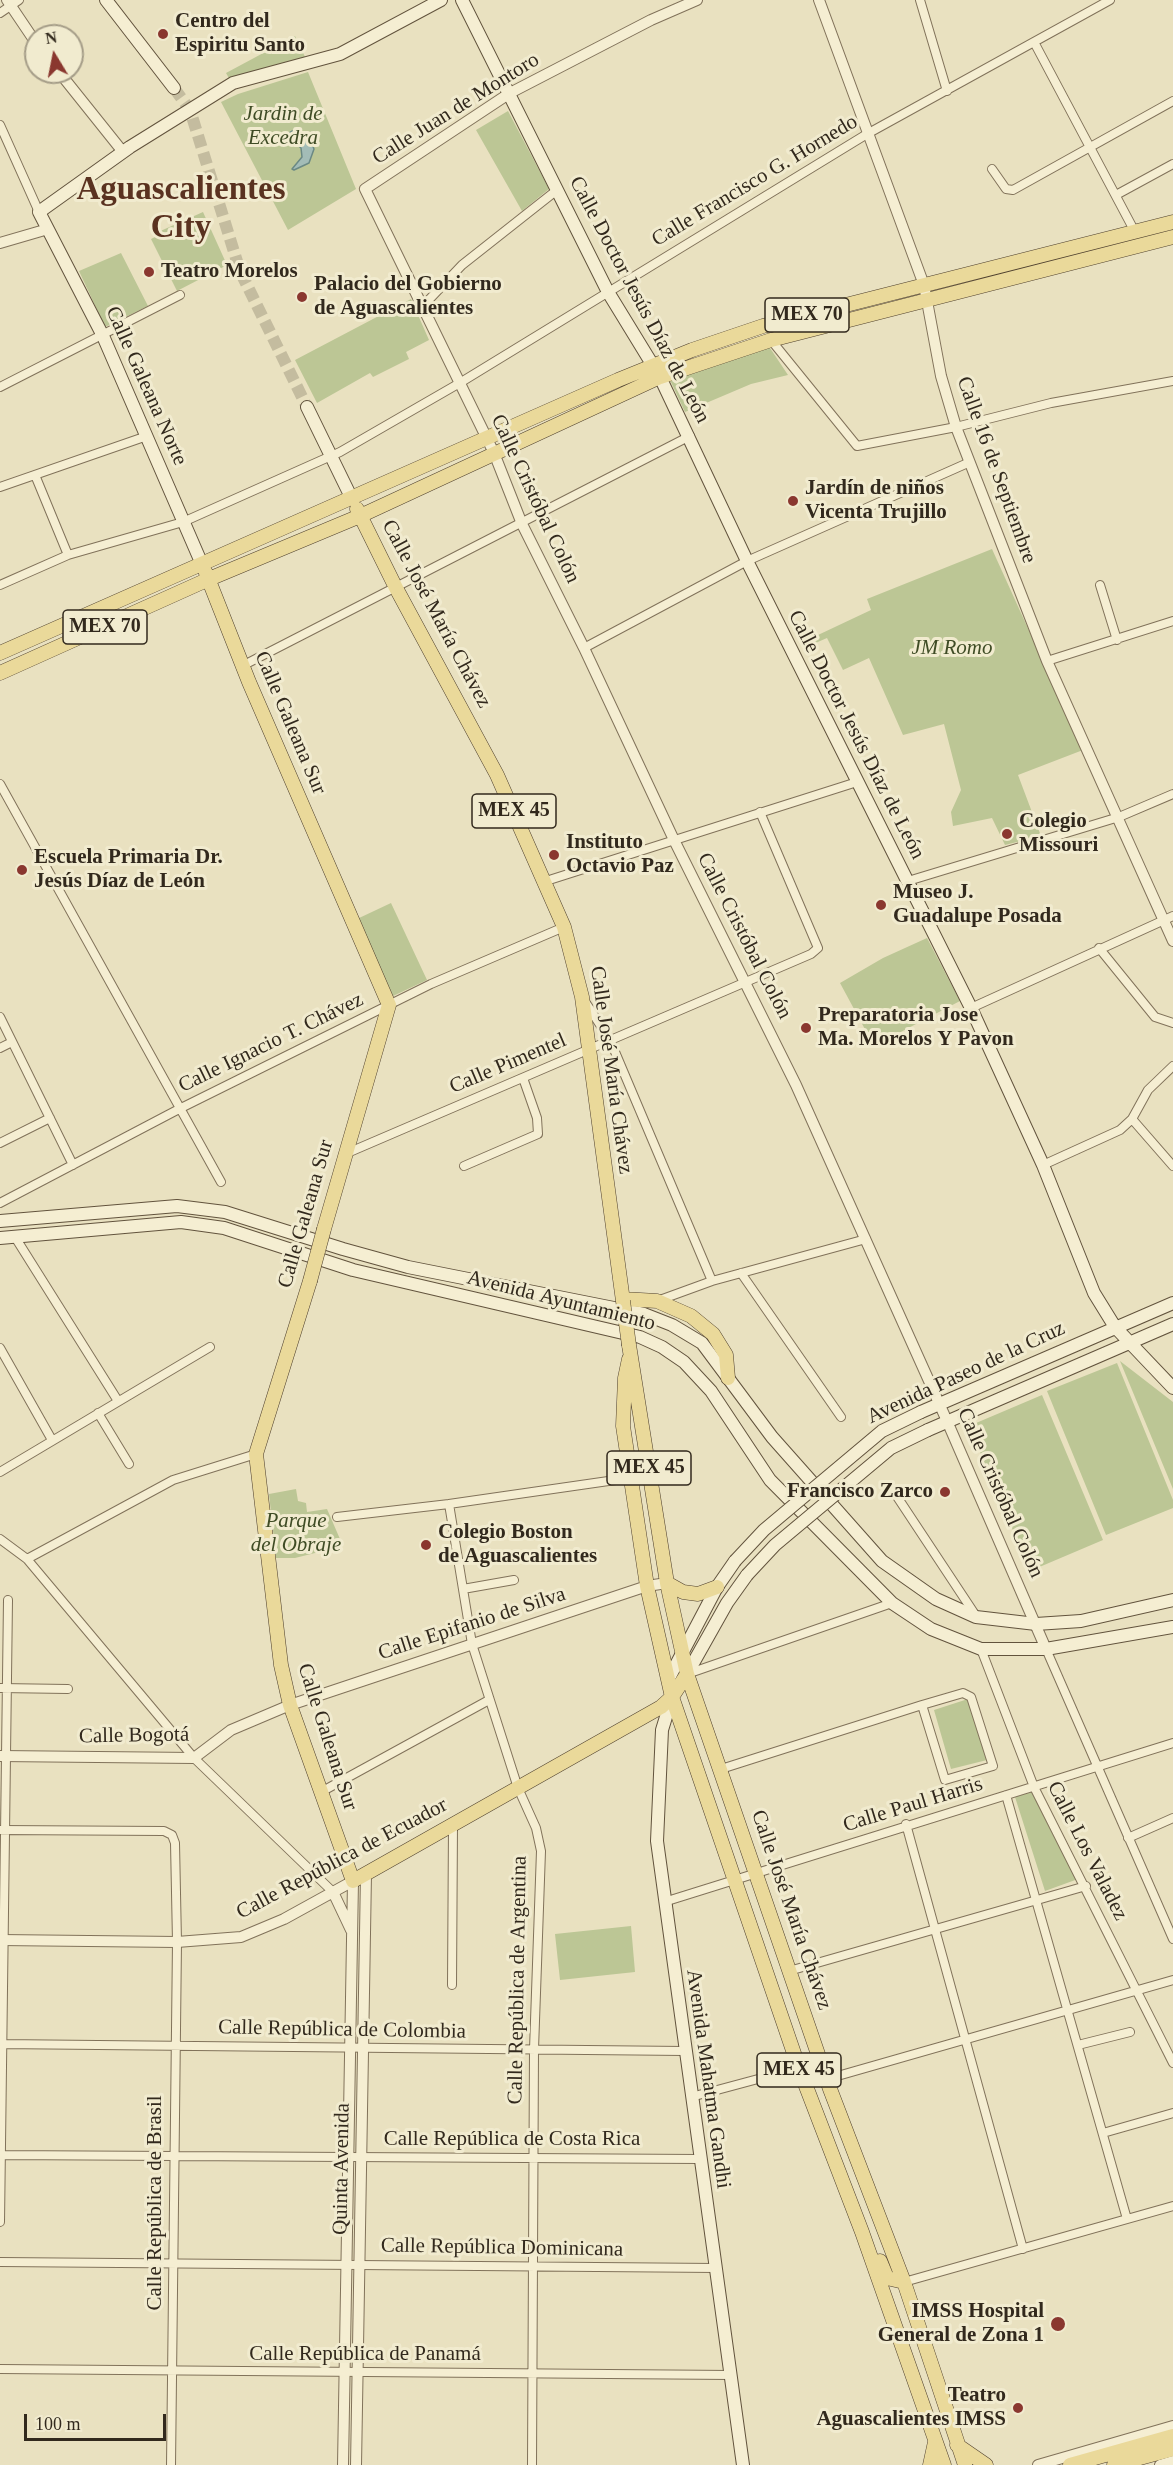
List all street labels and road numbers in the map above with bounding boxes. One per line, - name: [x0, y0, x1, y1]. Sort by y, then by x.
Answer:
- street label: Calle Juan de Montoro: [368, 47, 544, 171]
- street label: Calle Francisco G. Hornedo: [648, 110, 862, 252]
- street label: Calle Doctor Jesús Díaz de León: [563, 172, 715, 428]
- road number: MEX 70: [765, 298, 849, 332]
- street label: Calle Galeana Norte: [100, 303, 192, 469]
- street label: Calle 16 de Septiembre: [951, 373, 1041, 567]
- street label: Calle Cristóbal Colón: [485, 411, 585, 587]
- street label: Calle José María Chávez: [376, 516, 496, 712]
- street label: Calle Doctor Jesús Díaz de León: [782, 606, 930, 864]
- road number: MEX 70: [63, 610, 147, 644]
- street label: Calle Galeana Sur: [249, 648, 331, 798]
- road number: MEX 45: [472, 794, 556, 828]
- street label: Calle Cristóbal Colón: [691, 849, 797, 1023]
- street label: Calle José María Chávez: [584, 965, 638, 1175]
- street label: Calle Ignacio T. Chávez: [174, 987, 368, 1099]
- street label: Calle Pimentel: [446, 1028, 570, 1100]
- street label: Calle Galeana Sur: [273, 1137, 339, 1291]
- street label: Avenida Ayuntamiento: [464, 1265, 658, 1337]
- street label: Avenida Paseo de la Cruz: [863, 1316, 1069, 1430]
- street label: Calle Cristóbal Colón: [951, 1404, 1049, 1582]
- road number: MEX 45: [607, 1451, 691, 1485]
- street label: Calle Epifanio de Silva: [375, 1582, 569, 1666]
- street label: Calle Galeana Sur: [291, 1660, 363, 1814]
- street label: Calle Bogotá: [79, 1722, 189, 1750]
- street label: Calle Paul Harris: [840, 1772, 986, 1838]
- street label: Calle Los Valadez: [1041, 1777, 1133, 1925]
- street label: Calle República de Ecuador: [232, 1793, 452, 1925]
- street label: Calle José María Chávez: [745, 1807, 837, 2013]
- street label: Calle República de Argentina: [503, 1855, 533, 2105]
- street label: Avenida Mahatma Gandhi: [680, 1968, 736, 2190]
- street label: Calle República de Colombia: [218, 2015, 466, 2045]
- road number: MEX 45: [757, 2053, 841, 2087]
- street label: Calle República de Brasil: [142, 2095, 168, 2311]
- street label: Quinta Avenida: [328, 2103, 356, 2235]
- street label: Calle República de Costa Rica: [384, 2126, 640, 2152]
- street label: Calle República Dominicana: [381, 2233, 623, 2263]
- street label: Calle República de Panamá: [249, 2341, 481, 2367]

